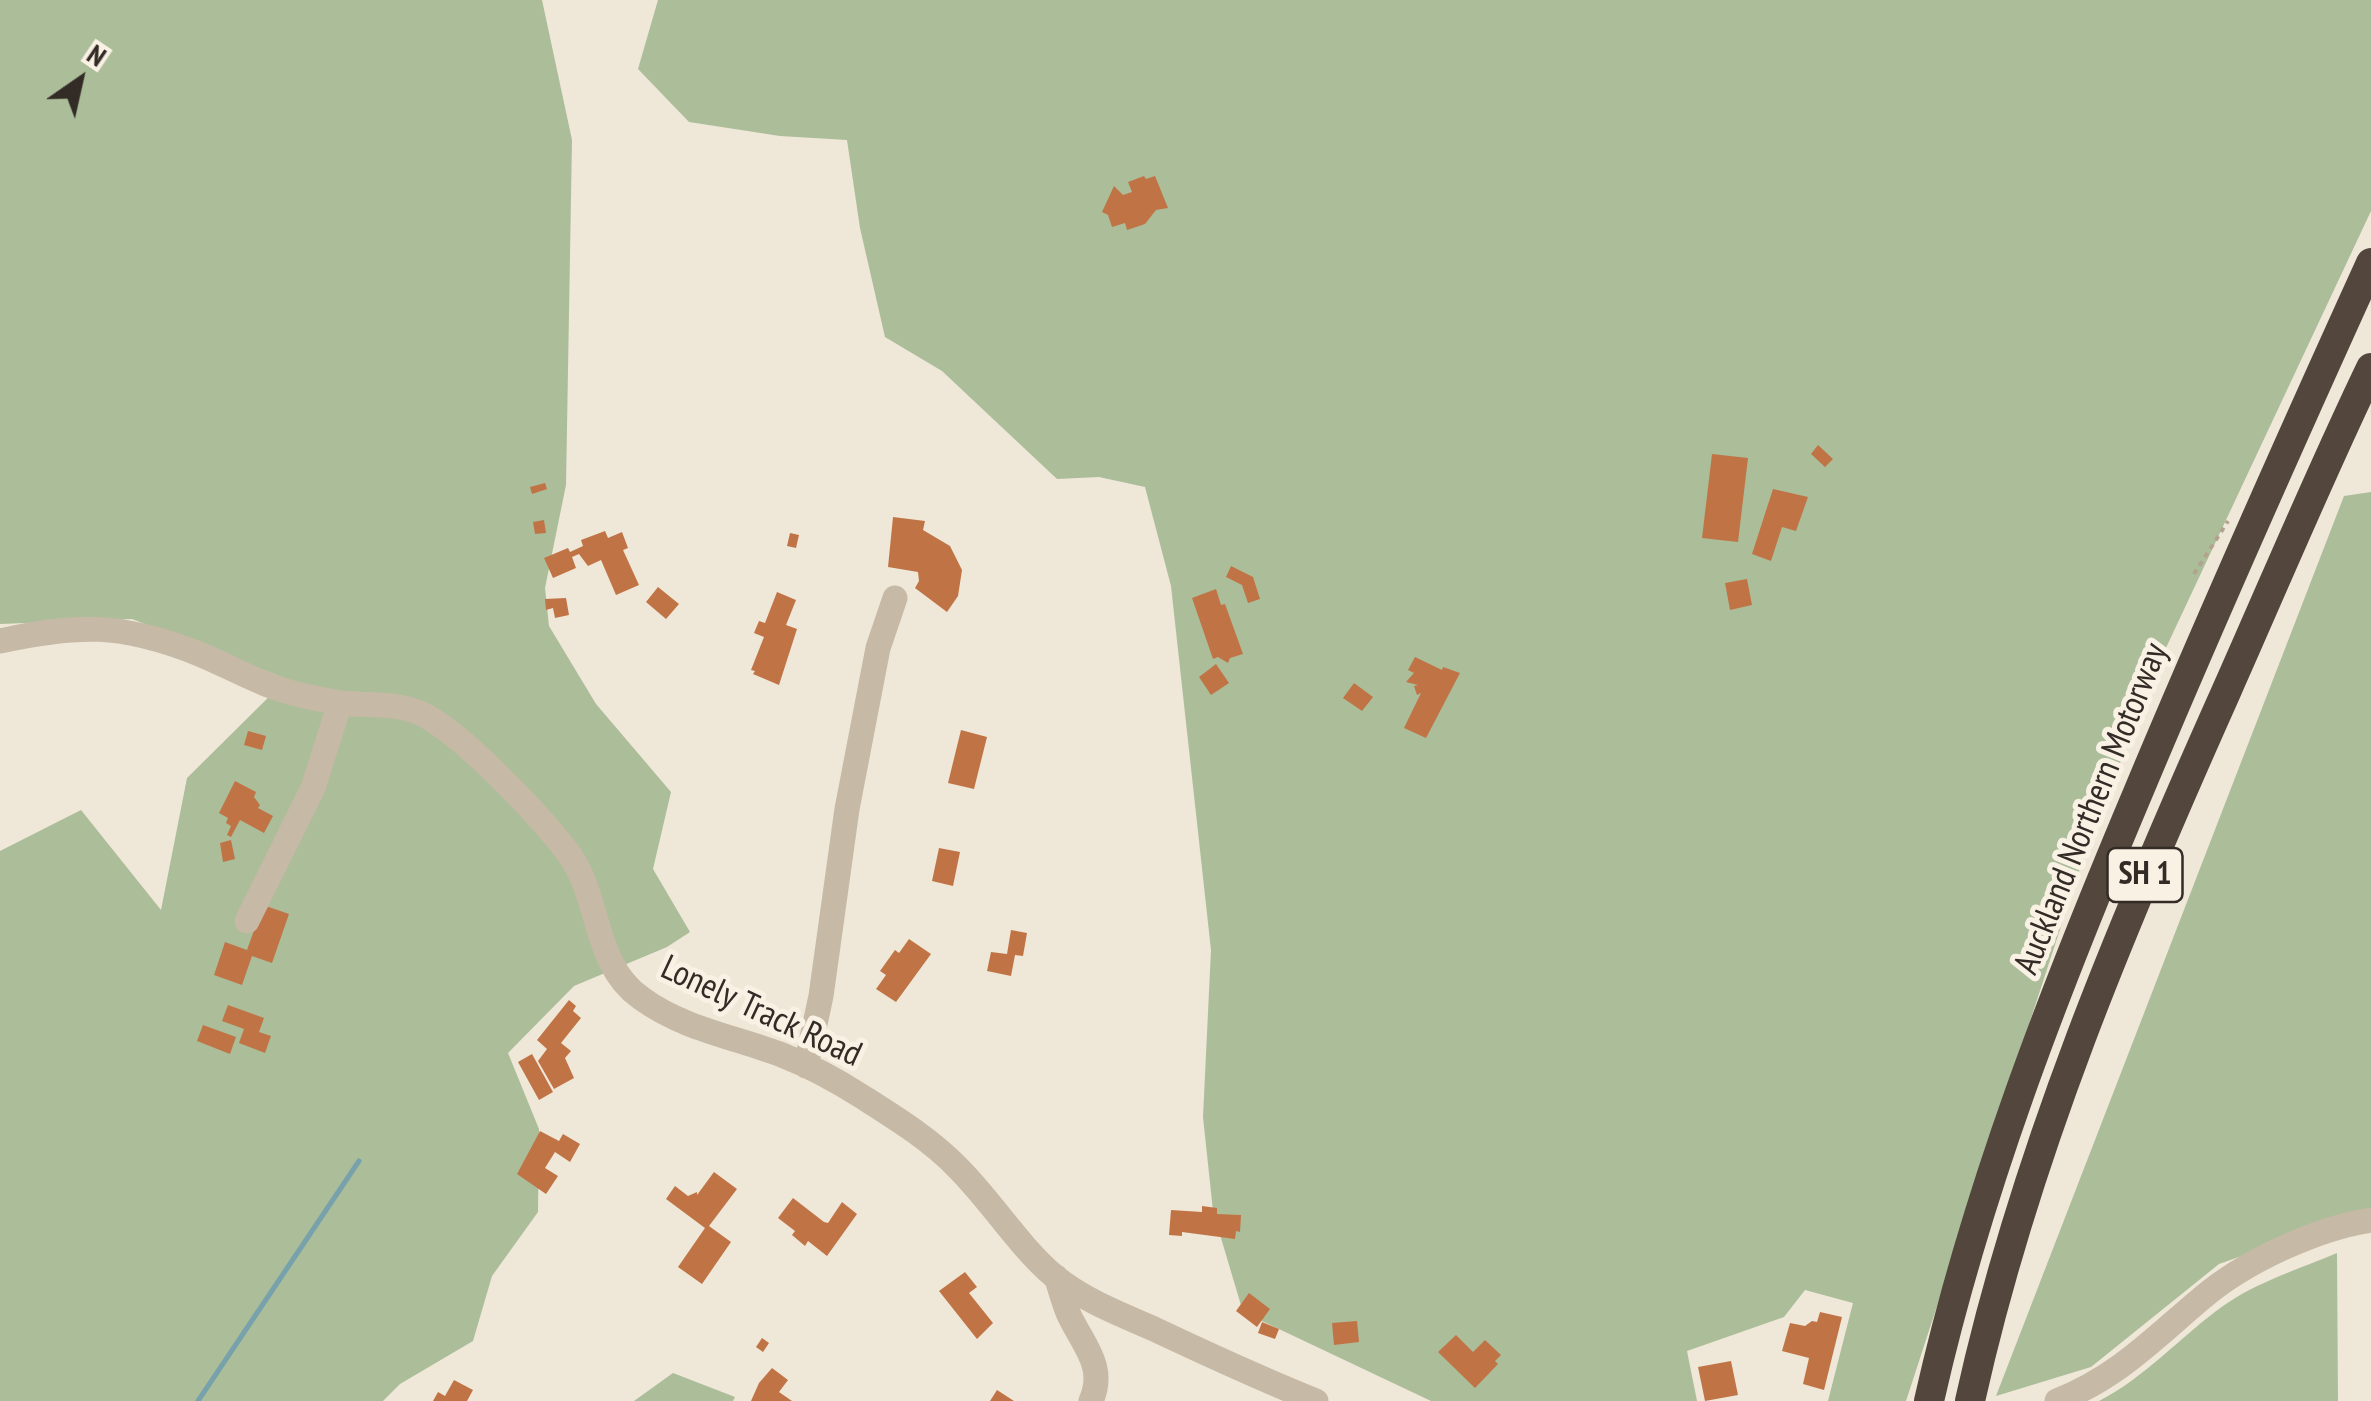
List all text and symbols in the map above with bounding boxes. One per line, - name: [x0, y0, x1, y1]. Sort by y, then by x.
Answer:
- north arrow: [30, 30, 130, 130]
- text: N: [80, 35, 114, 74]
- street label: Auckland Northern Motorway: [2006, 637, 2178, 981]
- road number: SH 1: [2108, 848, 2182, 902]
- street label: Lonely Track Road: [654, 947, 868, 1077]

